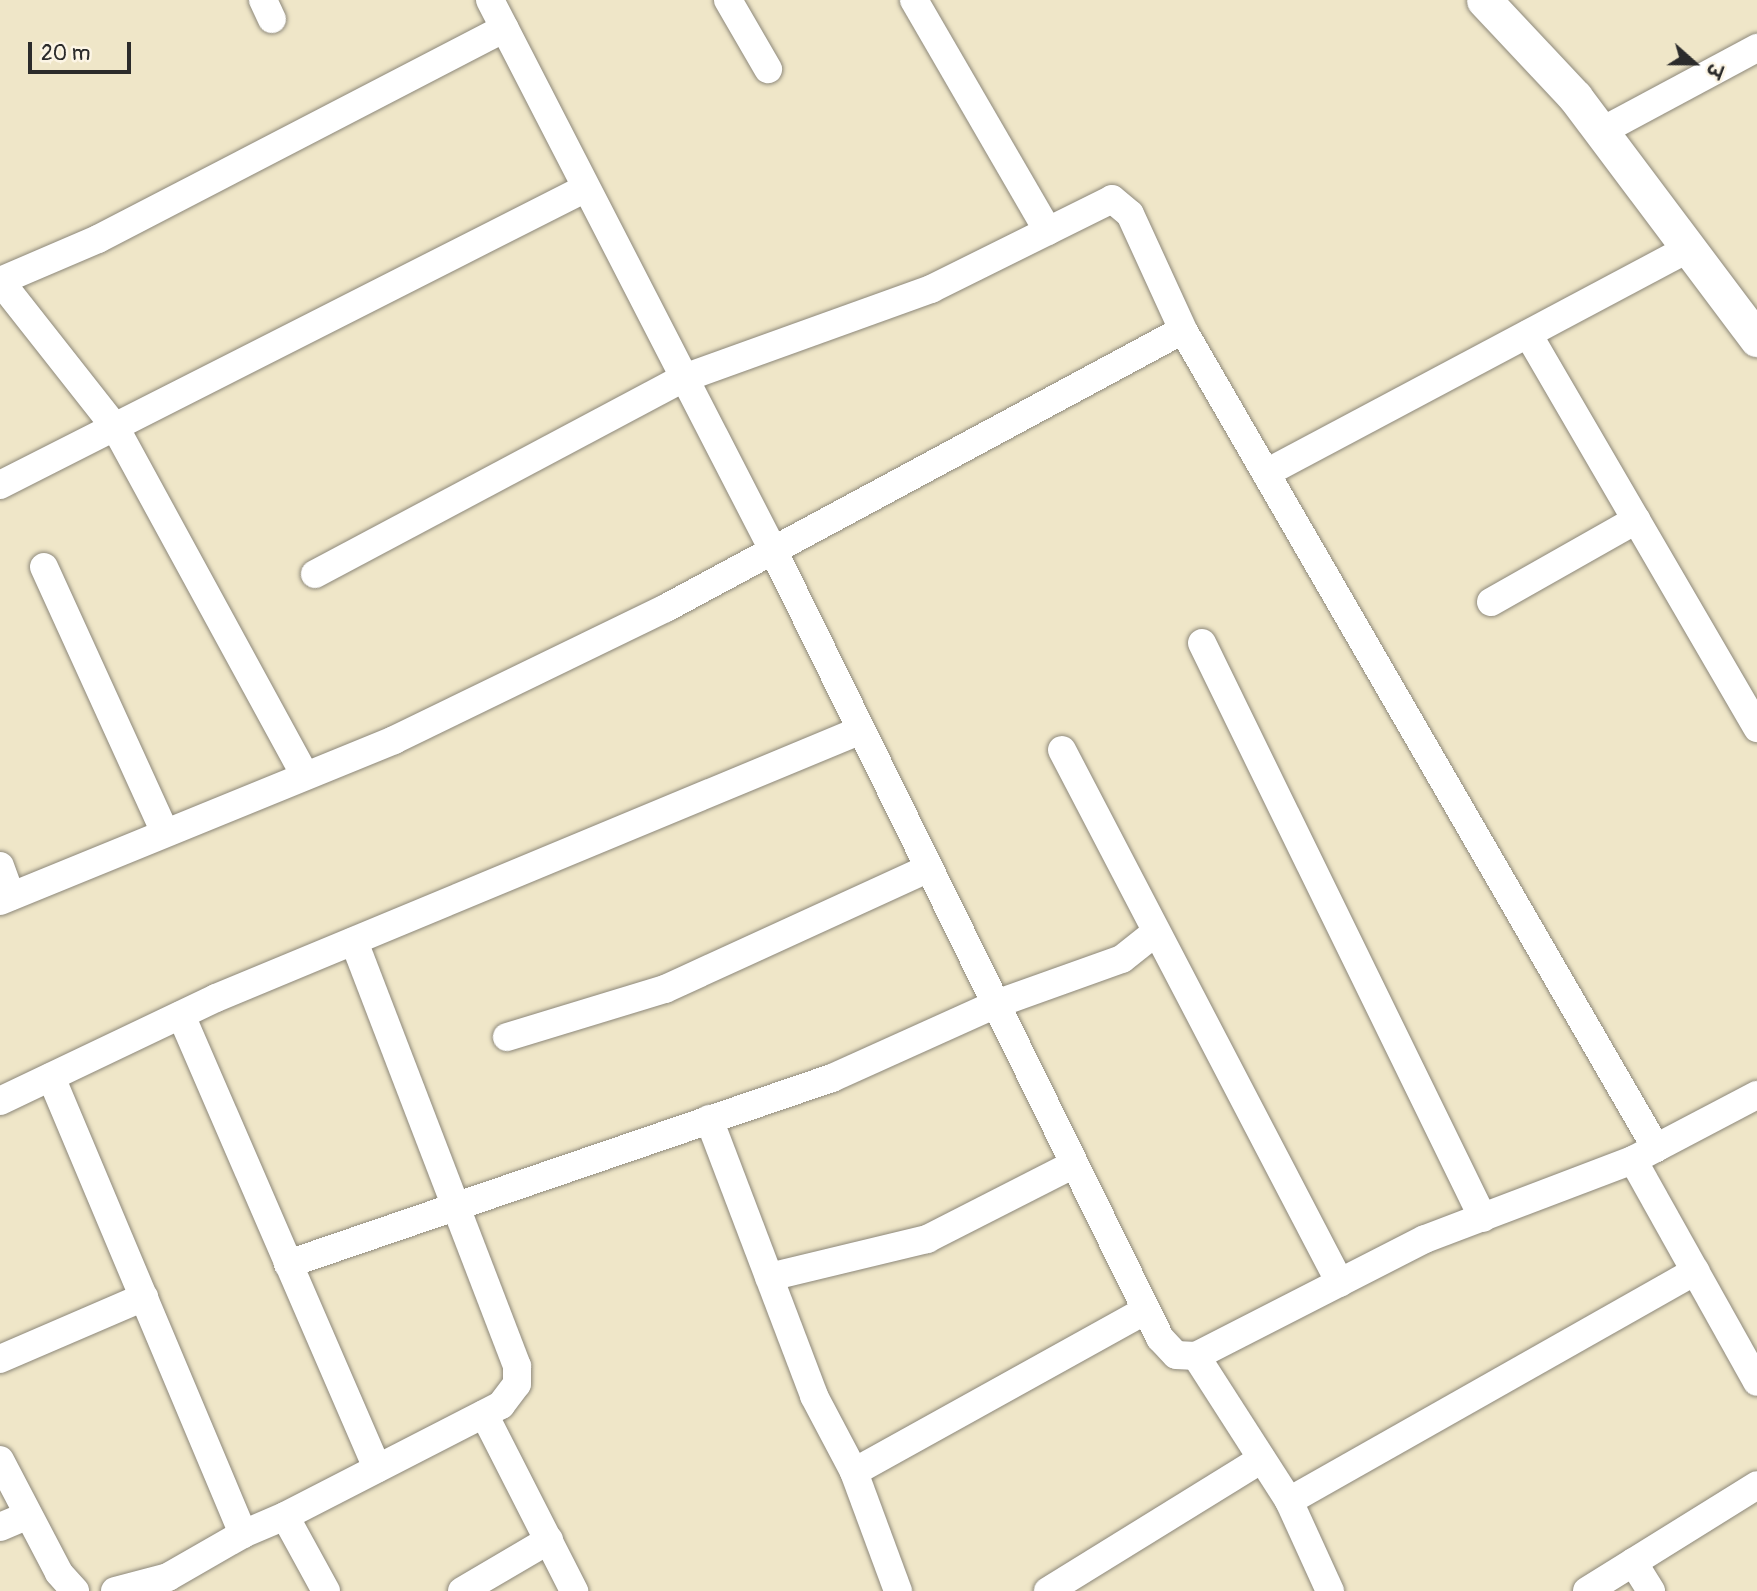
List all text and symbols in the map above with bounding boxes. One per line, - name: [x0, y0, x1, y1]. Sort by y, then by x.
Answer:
- scale bar: [32, 28, 135, 72]
- north arrow: [1659, 28, 1729, 98]
- text: 20 m: [41, 40, 90, 67]
- text: उ: [1700, 60, 1727, 81]

